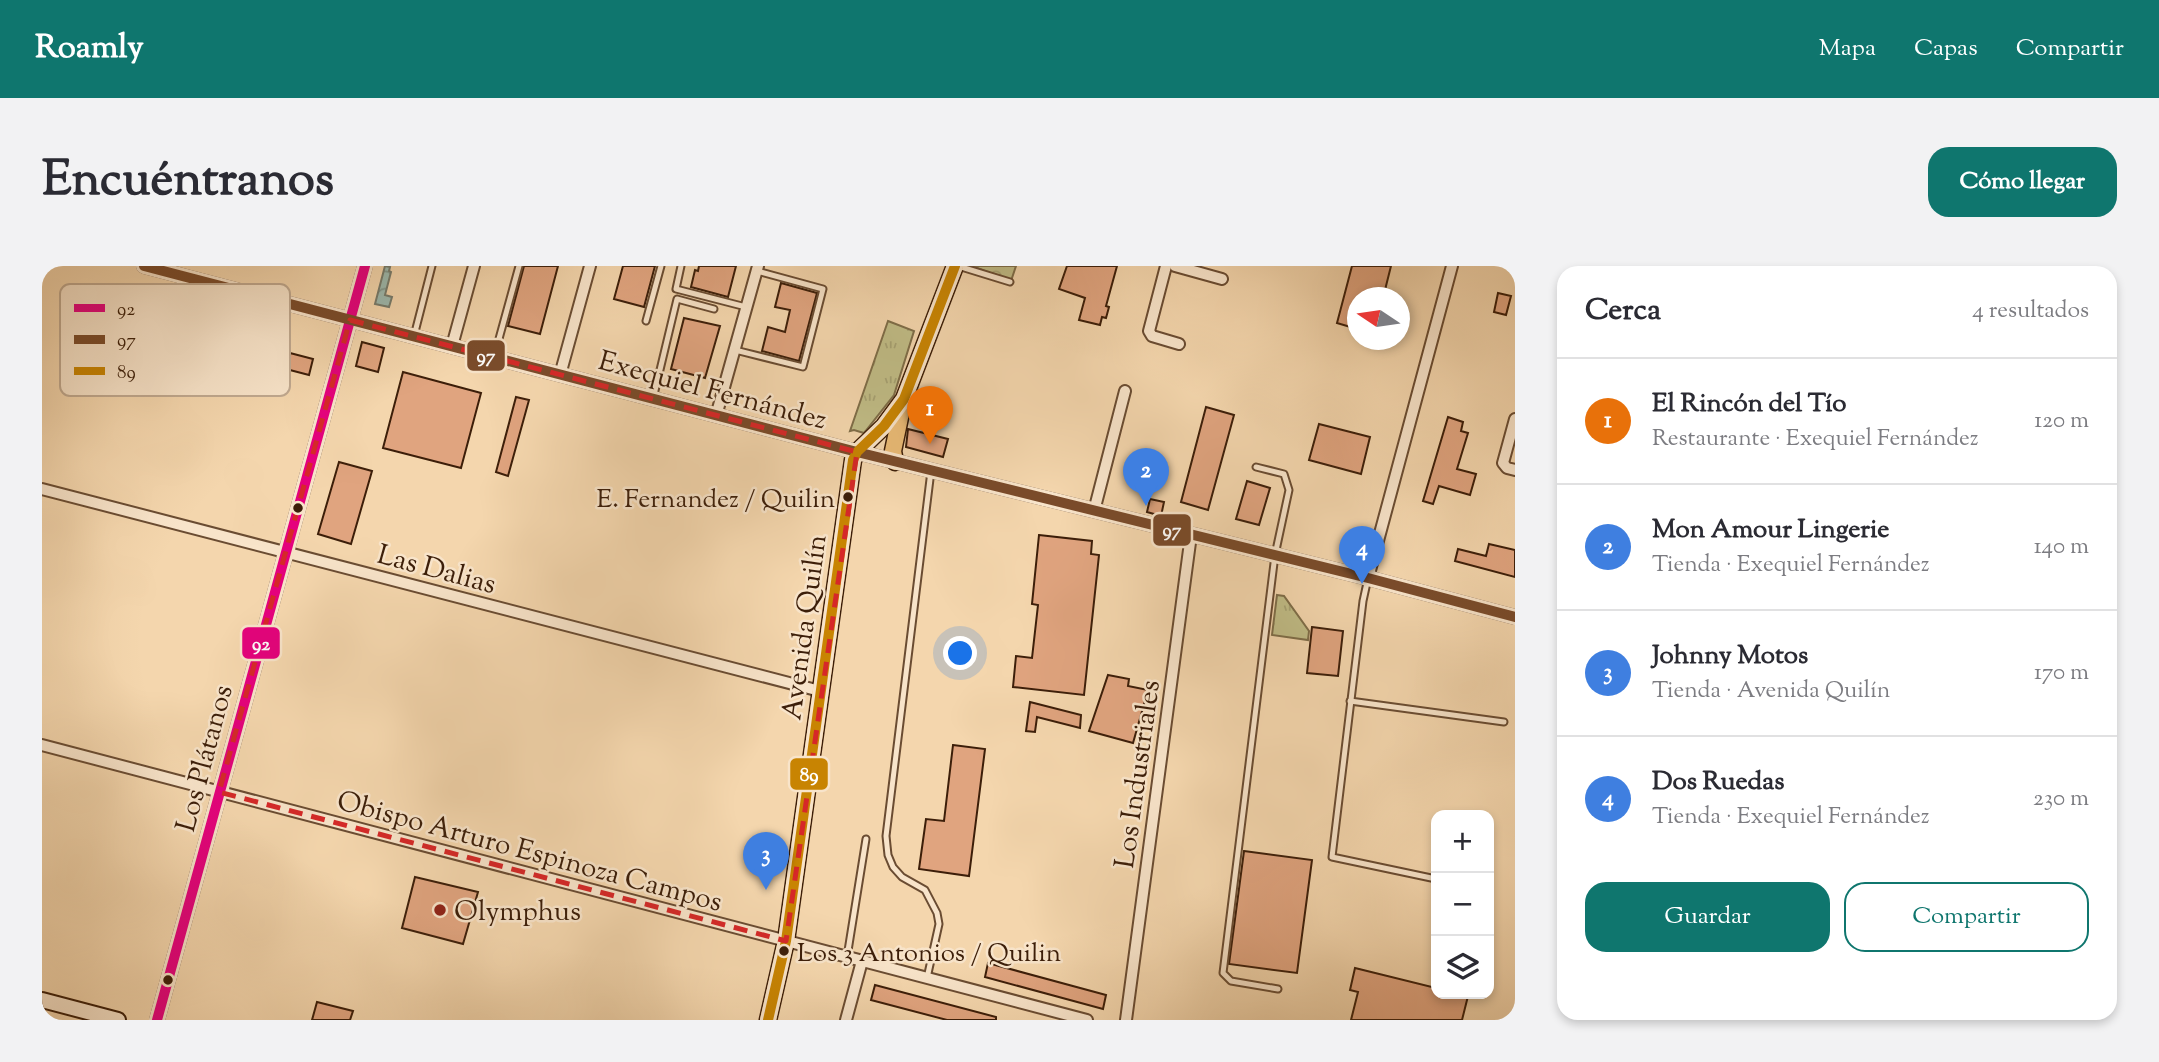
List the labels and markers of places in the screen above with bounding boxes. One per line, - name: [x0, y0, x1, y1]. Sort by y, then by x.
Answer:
- pin: 1: [907, 386, 953, 444]
- pin: 2: [1123, 448, 1169, 506]
- place label: E. Fernandez / Quilin: [596, 482, 835, 519]
- marker: E. Fernandez / Quilin: [841, 490, 855, 504]
- unlabelled marker: [291, 501, 305, 515]
- pin: 4: [1339, 526, 1385, 584]
- pin: 3: [743, 832, 789, 890]
- place label: Olymphus: [454, 893, 581, 933]
- marker: Olymphus: [432, 902, 448, 918]
- place label: Los 3 Antonios / Quilin: [797, 936, 1061, 973]
- marker: Los 3 Antonios / Quilin: [777, 944, 791, 958]
- unlabelled marker: [161, 973, 175, 987]

